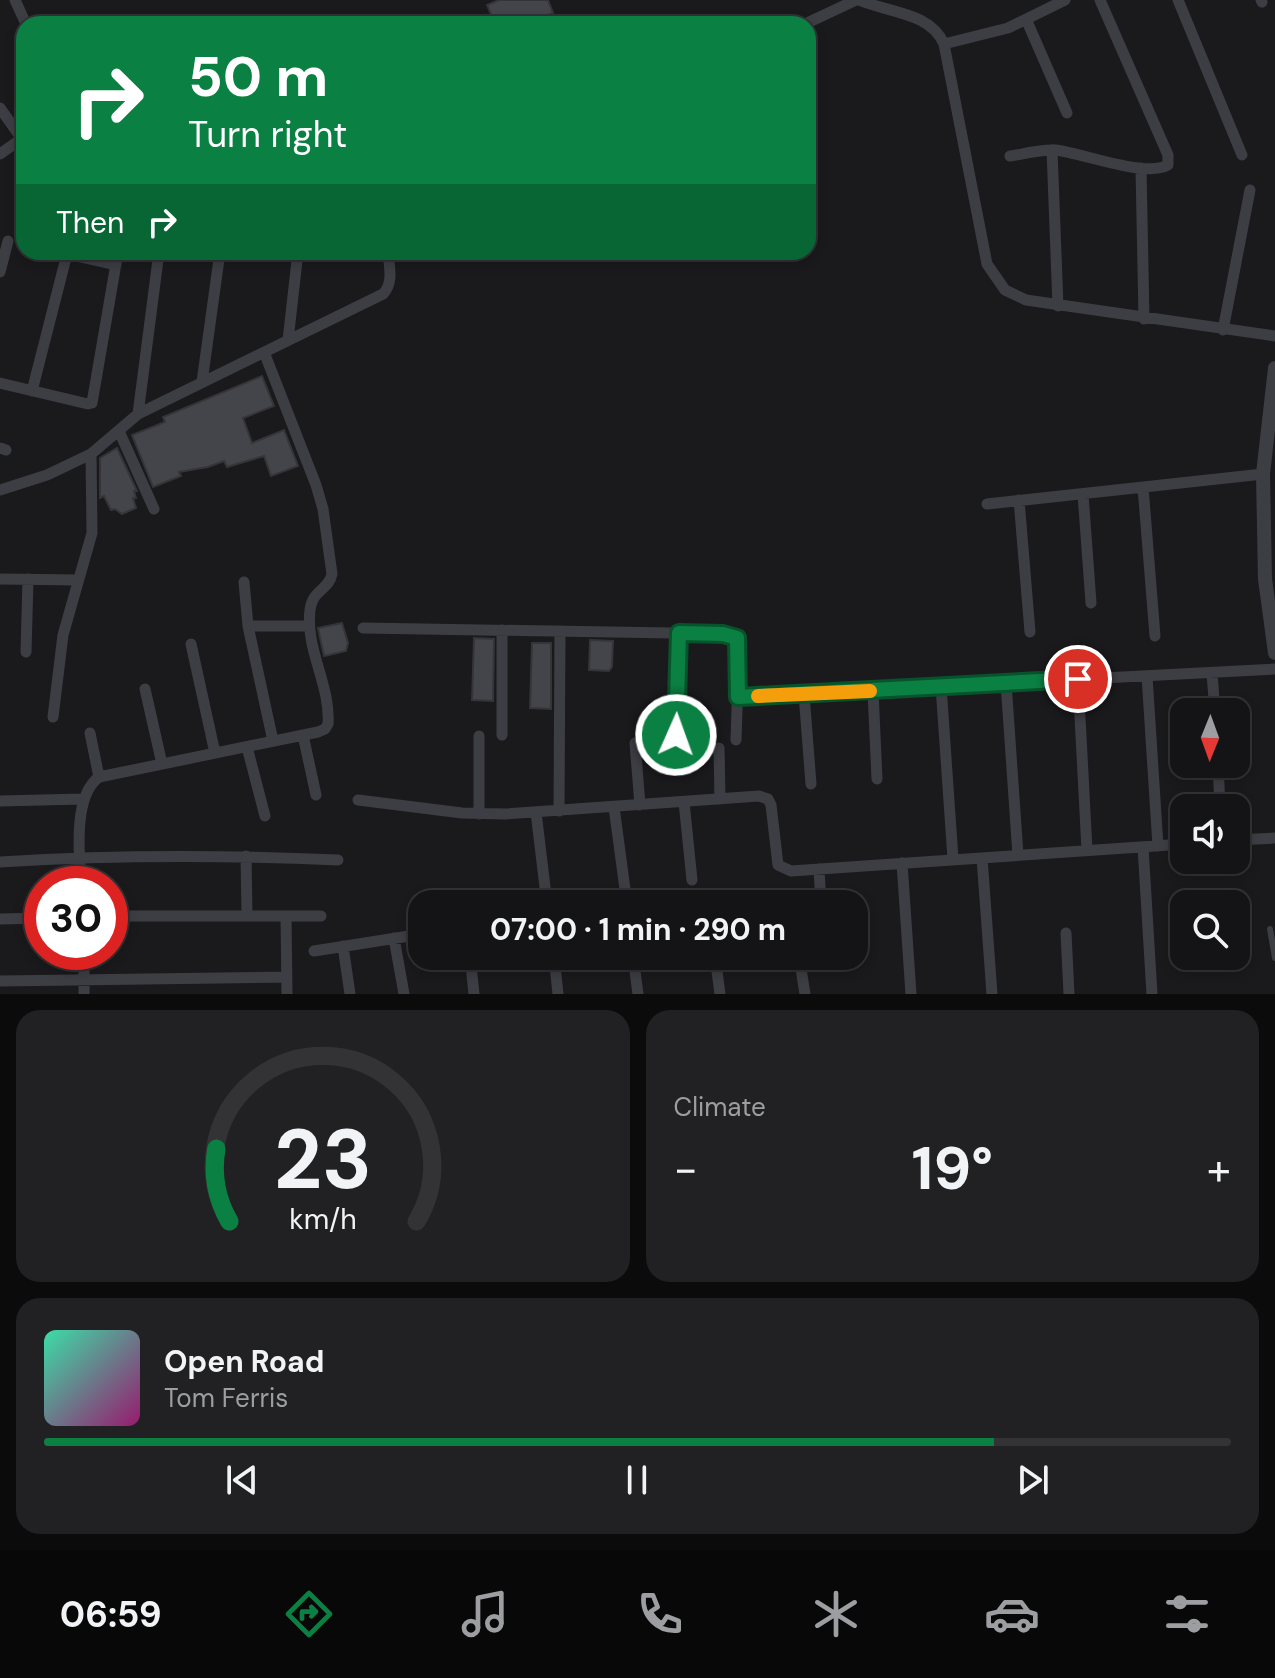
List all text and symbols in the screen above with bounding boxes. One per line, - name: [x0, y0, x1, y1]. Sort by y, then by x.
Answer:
- text: 50 m: [188, 40, 328, 113]
- icon: right: [56, 48, 160, 152]
- text: Turn right: [188, 111, 347, 158]
- icon: right: [140, 200, 184, 244]
- text: Then: [56, 203, 124, 242]
- pin: [1044, 645, 1112, 713]
- icon: arrive: [1056, 657, 1100, 701]
- position arrow: [634, 693, 718, 777]
- north arrow: [1170, 698, 1250, 778]
- map controls: [1170, 698, 1250, 970]
- button: sound: [1170, 794, 1250, 874]
- speed limit sign: 30: [24, 866, 128, 970]
- button: search: [1170, 890, 1250, 970]
- text: 07:00 · 1 min · 290 m: [490, 910, 786, 949]
- text: Climate: [674, 1090, 766, 1124]
- text: 23: [274, 1105, 372, 1214]
- text: 19°: [911, 1129, 993, 1208]
- text: −: [674, 1140, 698, 1198]
- text: +: [1207, 1140, 1231, 1198]
- text: km/h: [289, 1201, 357, 1238]
- text: Open Road: [164, 1342, 324, 1381]
- text: Tom Ferris: [164, 1381, 288, 1415]
- icon: previous: [220, 1458, 264, 1502]
- icon: pause: [615, 1458, 659, 1502]
- icon: next: [1011, 1458, 1055, 1502]
- icon: directions: [281, 1586, 337, 1642]
- icon: music: [457, 1586, 513, 1642]
- icon: phone: [632, 1586, 688, 1642]
- icon: climate: [808, 1586, 864, 1642]
- icon: car: [984, 1586, 1040, 1642]
- icon: filters: [1159, 1586, 1215, 1642]
- text: 06:59: [60, 1591, 162, 1638]

